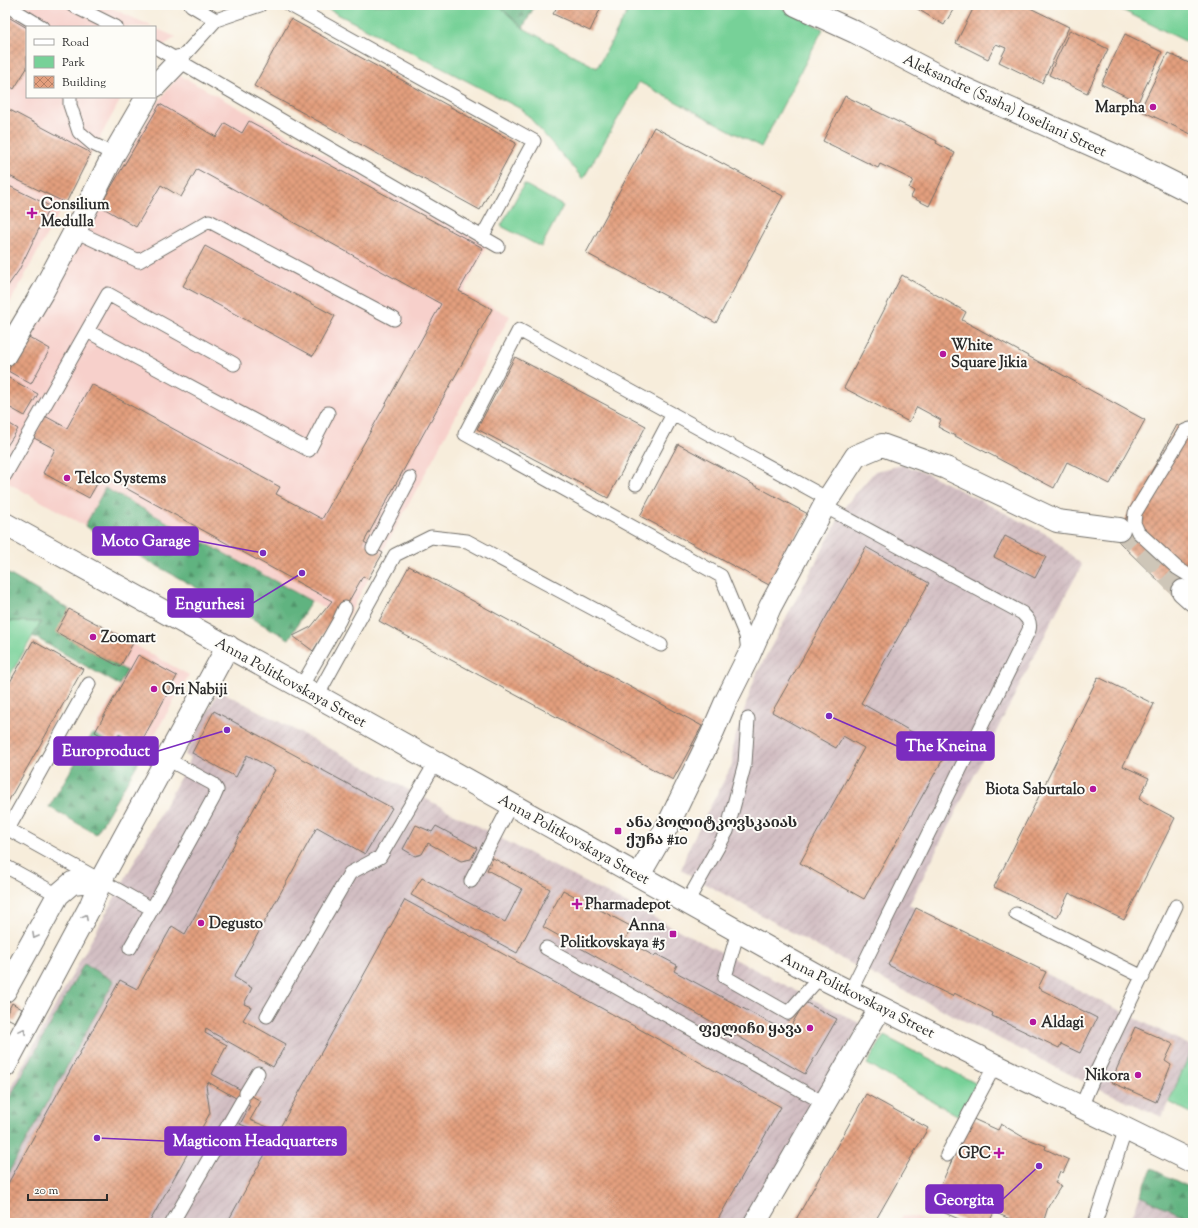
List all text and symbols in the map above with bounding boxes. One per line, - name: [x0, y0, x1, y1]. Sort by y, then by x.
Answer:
- legend: [26, 26, 156, 98]
- text: Road: [62, 34, 89, 52]
- street label: Aleksandre (Sasha) Ioseliani Street: [899, 50, 1110, 163]
- text: Park: [62, 54, 85, 72]
- text: Building: [62, 74, 106, 92]
- place label: Marpha: [1095, 98, 1145, 119]
- marker: Marpha: [1148, 102, 1158, 112]
- place label: Consilium Medulla: [41, 195, 110, 233]
- marker: Consilium Medulla: [26, 207, 38, 219]
- place label: White Square Jikia: [951, 336, 1027, 374]
- marker: White Square Jikia: [938, 349, 948, 359]
- place label: Telco Systems: [75, 469, 166, 490]
- marker: Telco Systems: [62, 473, 72, 483]
- callout: Moto Garage: [93, 527, 198, 555]
- text: Moto Garage: [101, 531, 191, 554]
- callout: Engurhesi: [168, 589, 253, 617]
- text: Engurhesi: [175, 594, 245, 617]
- place label: Zoomart: [101, 628, 157, 649]
- marker: Zoomart: [88, 632, 98, 642]
- street label: Anna Politkovskaya Street: [211, 633, 370, 734]
- place label: Ori Nabiji: [162, 680, 228, 701]
- marker: Ori Nabiji: [149, 684, 159, 694]
- callout: The Kneina: [897, 732, 994, 760]
- text: The Kneina: [905, 736, 987, 759]
- callout: Europroduct: [54, 737, 158, 765]
- text: Europroduct: [62, 741, 150, 764]
- place label: Biota Saburtalo: [986, 780, 1085, 801]
- marker: Biota Saburtalo: [1088, 784, 1098, 794]
- street label: Anna Politkovskaya Street: [494, 790, 653, 891]
- place label: ანა პოლიტკოვსკაიას ქუჩა #10: [626, 813, 798, 851]
- marker: ანა პოლიტკოვსკაიას ქუჩა #10: [613, 826, 623, 836]
- place label: Pharmadepot: [585, 895, 671, 916]
- marker: Pharmadepot: [572, 899, 582, 909]
- one-way arrow: [80, 914, 88, 921]
- place label: Degusto: [209, 914, 263, 935]
- place label: Anna Politkovskaya #5: [561, 916, 666, 954]
- marker: Degusto: [196, 918, 206, 928]
- marker: Anna Politkovskaya #5: [668, 929, 678, 939]
- one-way arrow: [32, 932, 40, 939]
- street label: Anna Politkovskaya Street: [777, 948, 938, 1044]
- place label: Aldagi: [1041, 1013, 1085, 1034]
- marker: Aldagi: [1028, 1017, 1038, 1027]
- place label: ფელიჩი ყავა: [698, 1019, 802, 1040]
- marker: ფელიჩი ყავა: [805, 1023, 815, 1033]
- one-way arrow: [19, 1028, 26, 1035]
- place label: Nikora: [1085, 1066, 1130, 1087]
- marker: Nikora: [1133, 1070, 1143, 1080]
- callout: Magticom Headquarters: [165, 1127, 346, 1155]
- text: Magticom Headquarters: [173, 1131, 337, 1154]
- place label: GPC: [958, 1144, 991, 1165]
- marker: GPC: [994, 1148, 1004, 1158]
- scale bar: [28, 1176, 107, 1202]
- text: 20 m: [34, 1182, 59, 1200]
- callout: Georgita: [926, 1185, 1003, 1213]
- text: Georgita: [934, 1190, 995, 1213]

